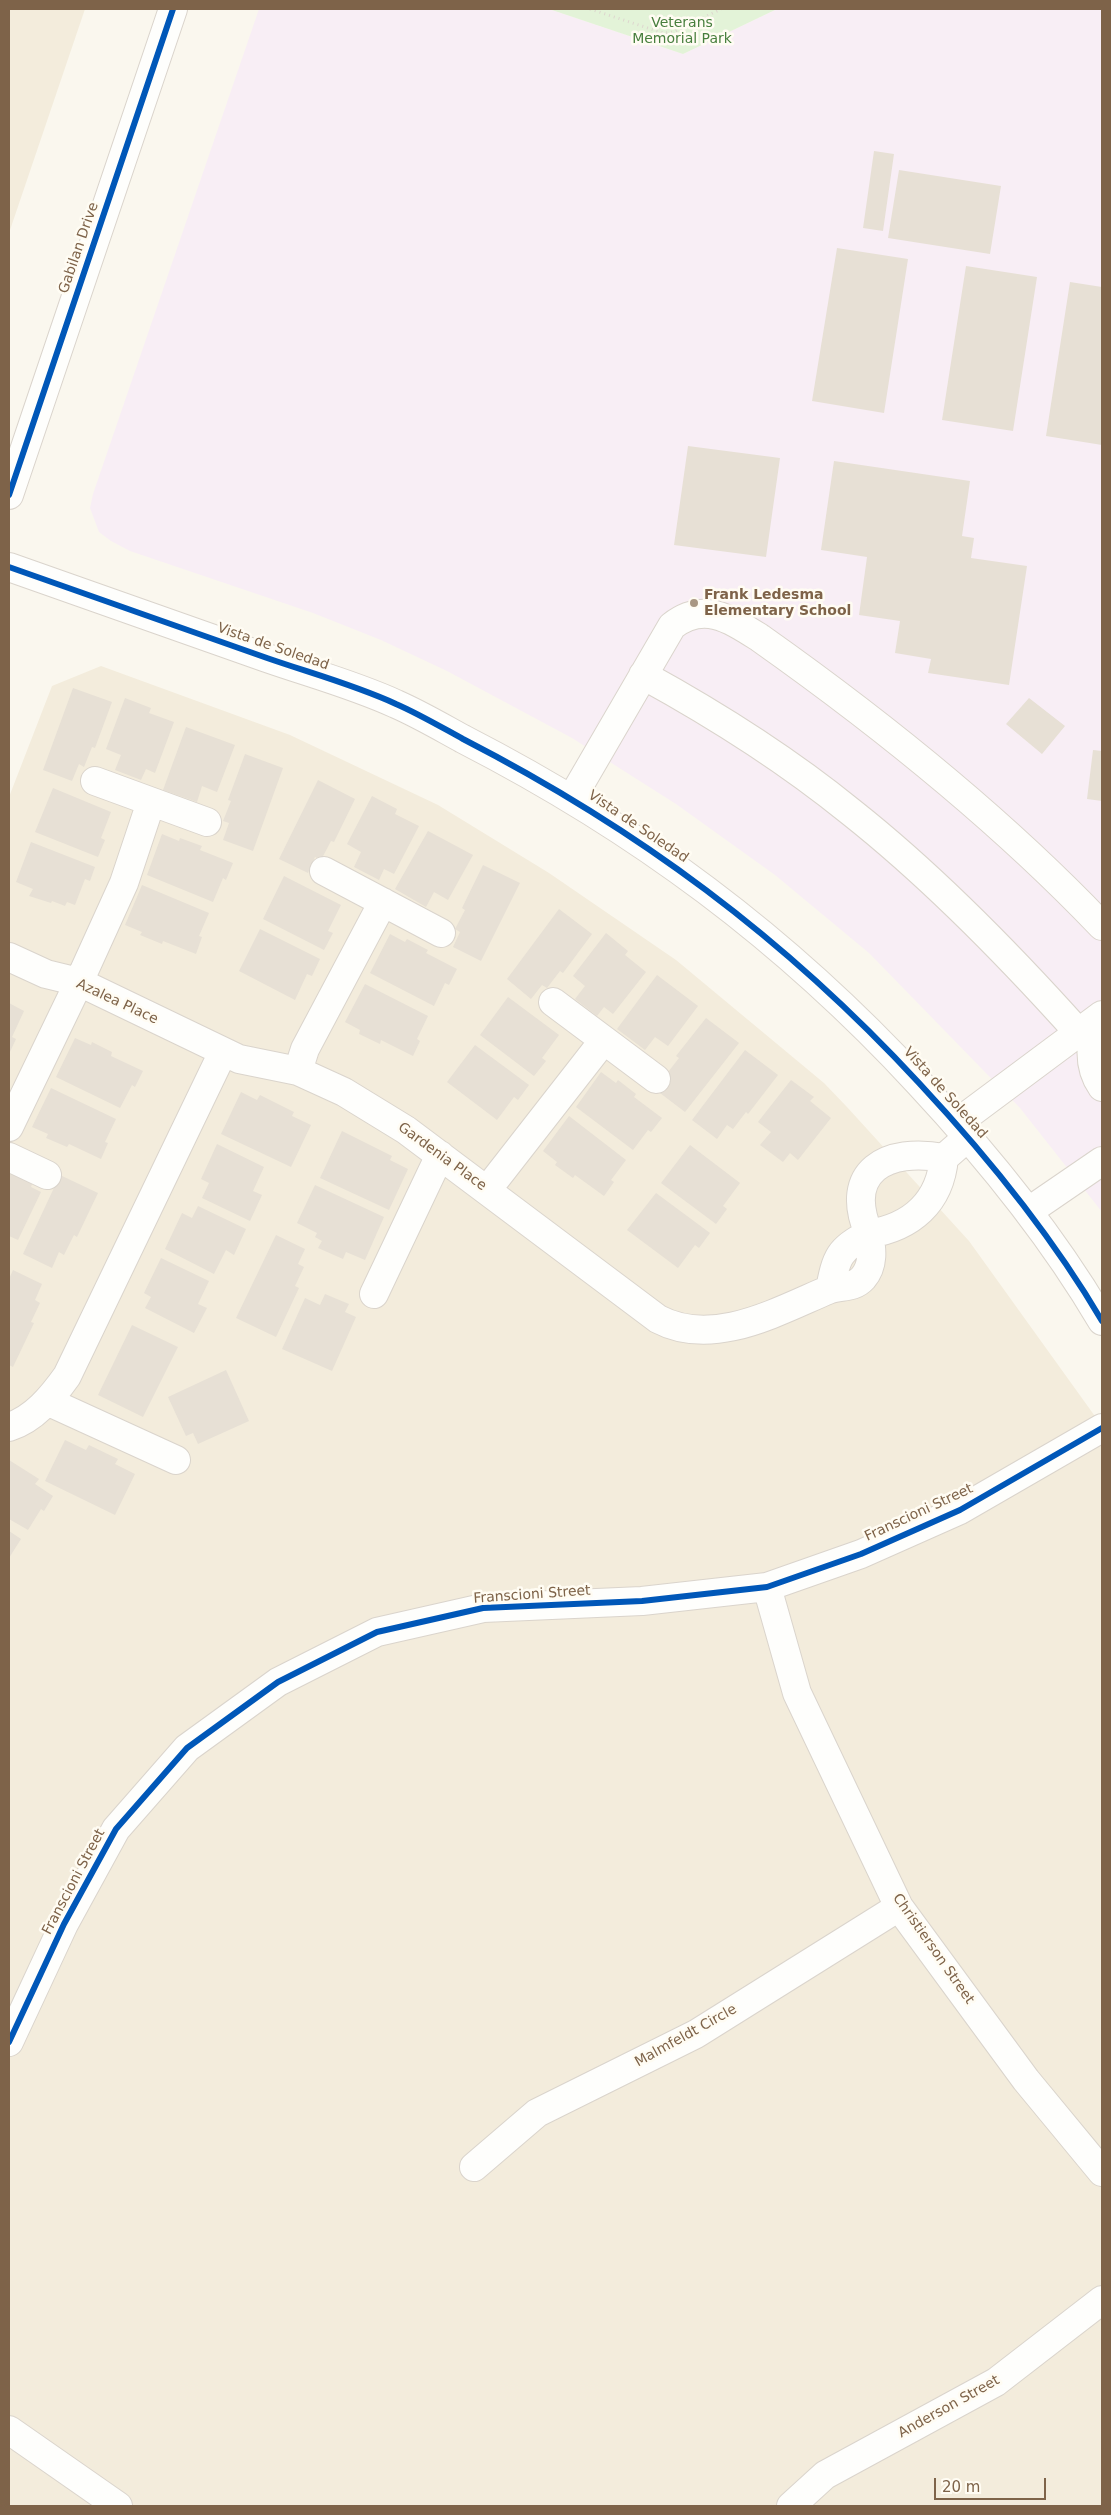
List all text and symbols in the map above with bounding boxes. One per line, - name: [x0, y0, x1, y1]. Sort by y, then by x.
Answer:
- park label: Veterans Memorial Park: [632, 15, 732, 48]
- street label: Gabilan Drive: [56, 200, 102, 296]
- place label: Frank Ledesma Elementary School: [704, 587, 851, 620]
- marker: Frank Ledesma Elementary School: [688, 597, 700, 609]
- street label: Vista de Soledad: [215, 620, 331, 674]
- street label: Vista de Soledad: [585, 787, 691, 867]
- street label: Azalea Place: [73, 976, 161, 1028]
- street label: Vista de Soledad: [900, 1044, 990, 1142]
- street label: Gardenia Place: [394, 1119, 490, 1195]
- street label: Franscioni Street: [862, 1481, 976, 1545]
- street label: Franscioni Street: [473, 1583, 591, 1607]
- street label: Franscioni Street: [39, 1826, 109, 1938]
- street label: Christierson Street: [889, 1891, 977, 2007]
- street label: Malmfeldt Circle: [632, 2001, 740, 2071]
- street label: Anderson Street: [895, 2372, 1003, 2442]
- scale bar: [936, 2468, 1048, 2500]
- text: 20 m: [942, 2478, 980, 2496]

